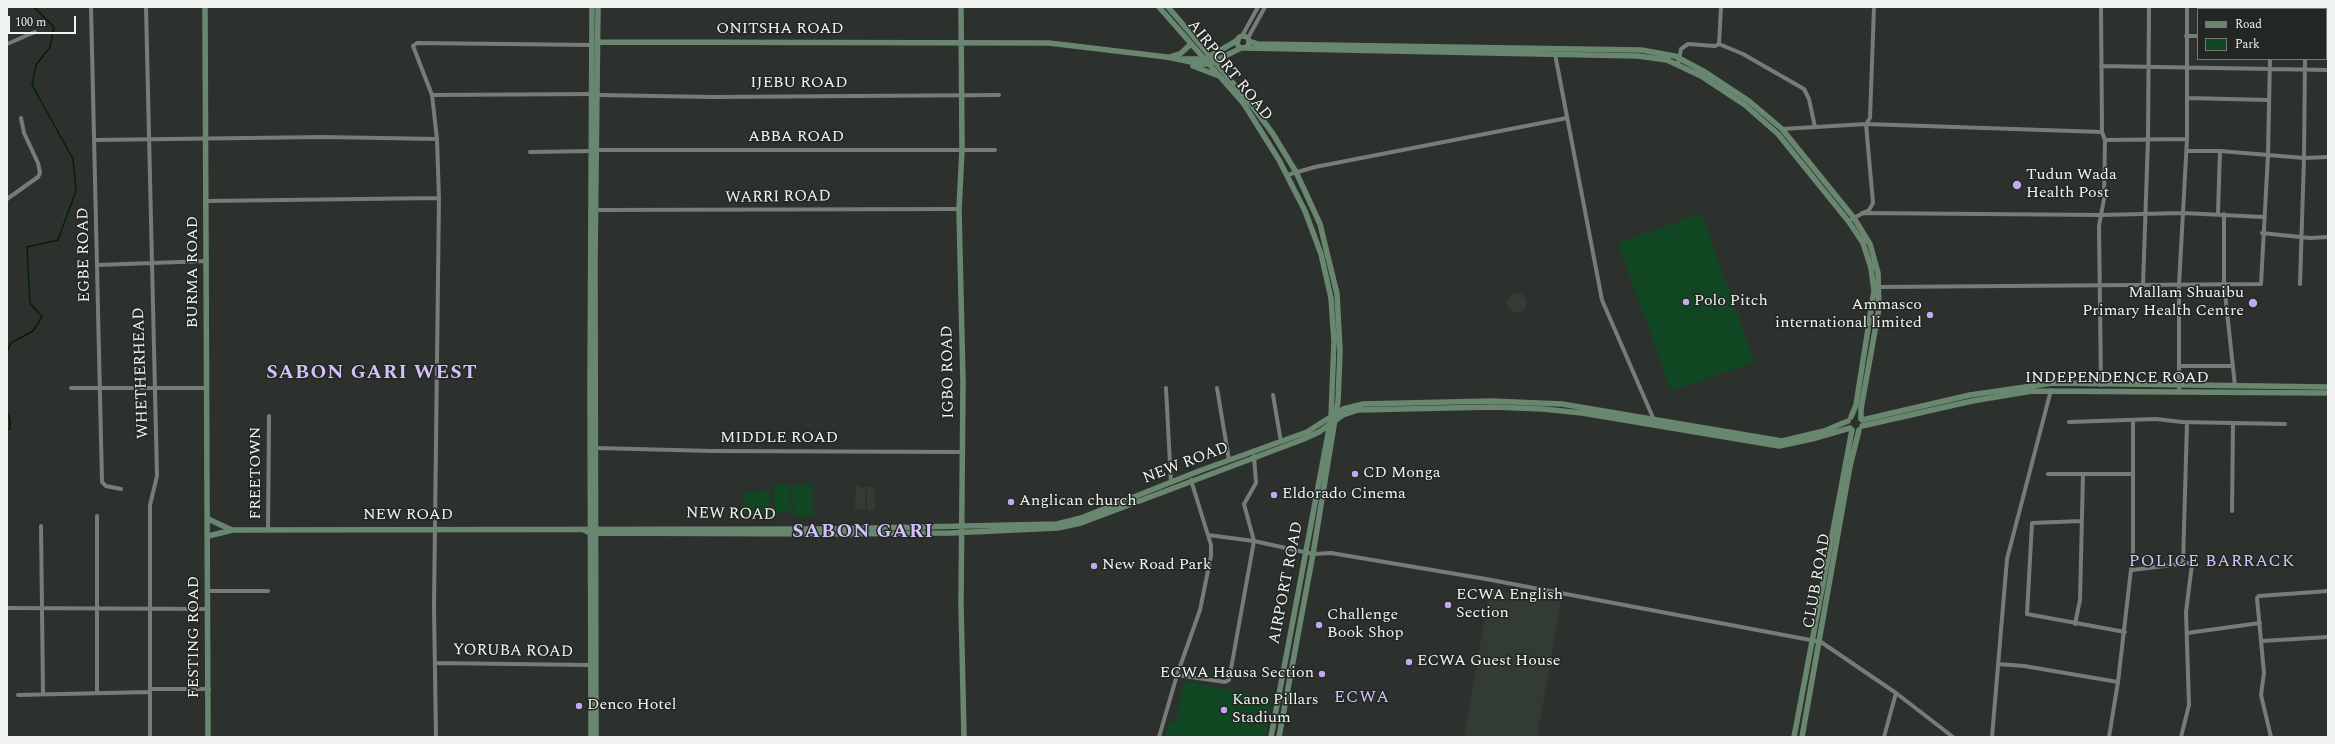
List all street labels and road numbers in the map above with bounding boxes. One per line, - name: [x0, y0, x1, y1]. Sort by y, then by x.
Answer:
- street label: AIRPORT ROAD: [1182, 17, 1276, 125]
- street label: ONITSHA ROAD: [716, 20, 844, 40]
- street label: IJEBU ROAD: [750, 74, 848, 94]
- street label: ABBA ROAD: [748, 128, 844, 148]
- street label: WARRI ROAD: [725, 187, 831, 209]
- street label: EGBE ROAD: [75, 207, 95, 303]
- street label: BURMA ROAD: [184, 216, 204, 328]
- street label: WHETHERHEAD: [130, 307, 154, 439]
- street label: IGBO ROAD: [939, 325, 959, 419]
- street label: INDEPENDENCE ROAD: [2025, 369, 2209, 389]
- street label: FREETOWN: [247, 426, 267, 520]
- street label: MIDDLE ROAD: [720, 429, 838, 449]
- street label: NEW ROAD: [1140, 439, 1232, 489]
- street label: NEW ROAD: [686, 505, 776, 525]
- street label: NEW ROAD: [363, 506, 453, 526]
- street label: AIRPORT ROAD: [1266, 520, 1308, 646]
- street label: CLUB ROAD: [1800, 532, 1836, 630]
- street label: FESTING ROAD: [185, 576, 205, 698]
- street label: YORUBA ROAD: [453, 641, 573, 663]

